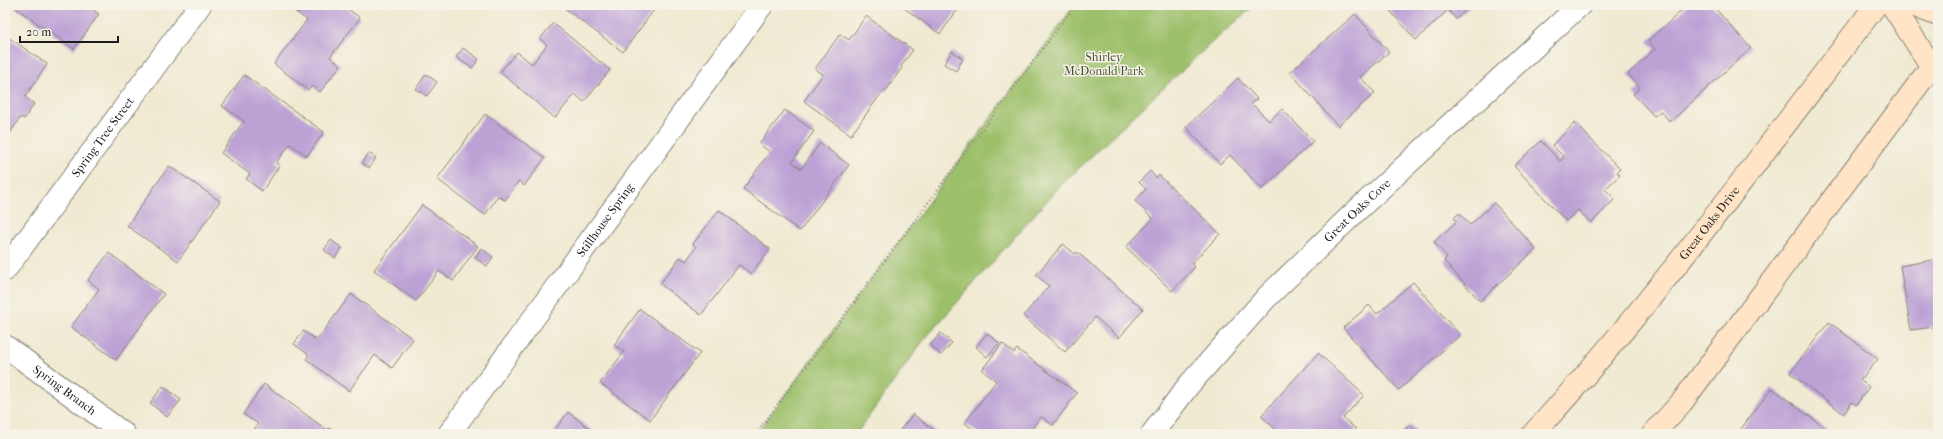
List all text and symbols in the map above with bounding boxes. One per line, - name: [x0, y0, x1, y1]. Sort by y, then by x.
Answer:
- scale bar: [20, 18, 118, 44]
- text: 20 m: [26, 25, 51, 39]
- park label: Shirley McDonald Park: [1064, 50, 1145, 78]
- street label: Spring Tree Street: [69, 94, 137, 180]
- street label: Great Oaks Cove: [1321, 176, 1393, 245]
- street label: Stillhouse Spring: [574, 180, 637, 260]
- street label: Great Oaks Drive: [1676, 183, 1742, 263]
- street label: Spring Branch: [30, 362, 99, 418]

